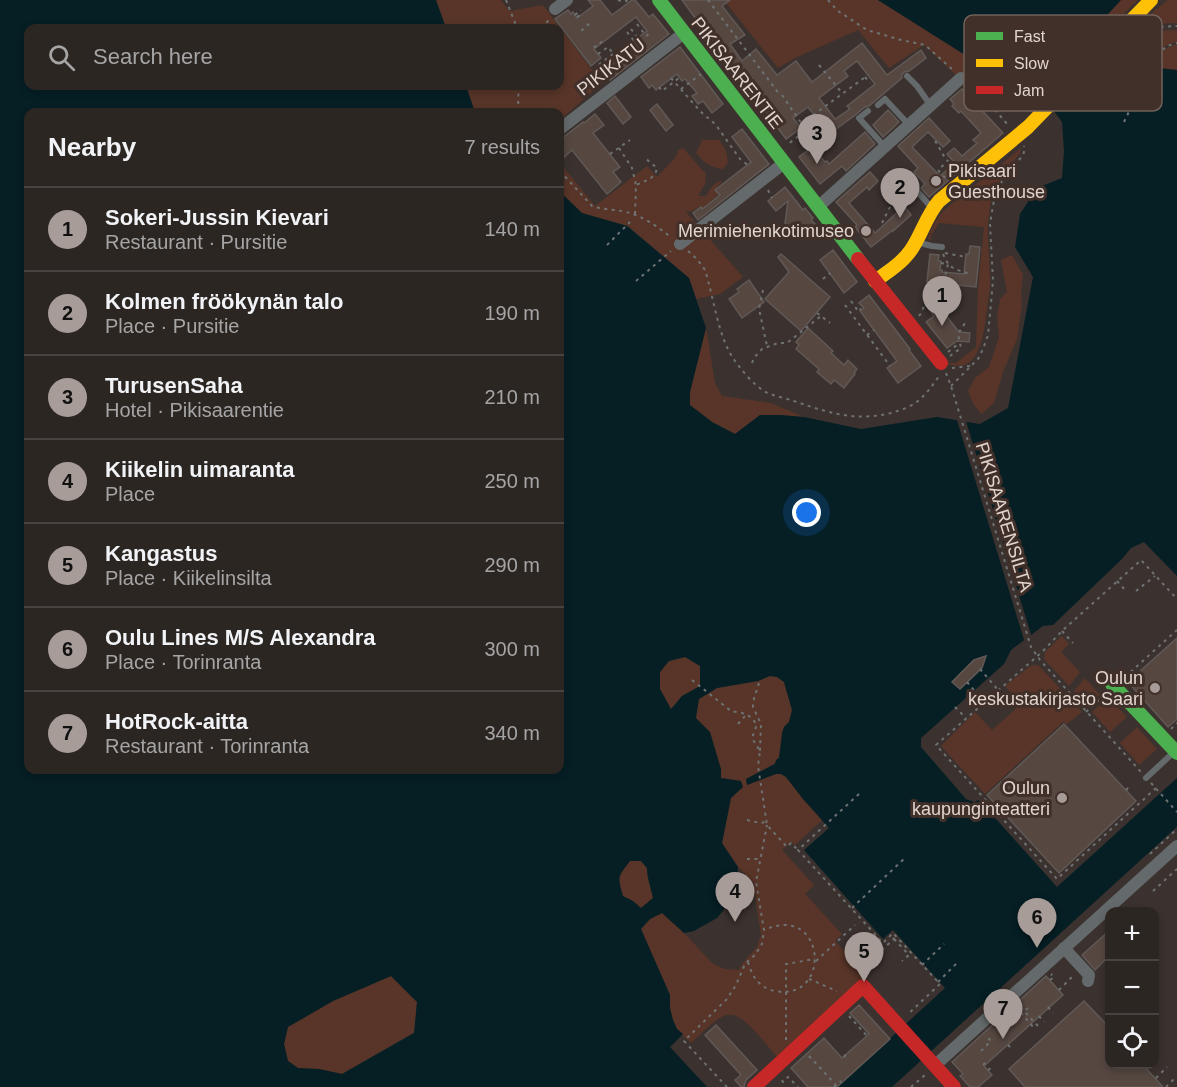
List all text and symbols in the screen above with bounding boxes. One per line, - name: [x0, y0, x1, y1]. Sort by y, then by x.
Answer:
- street label: PIKISAARENTIE: [687, 13, 787, 133]
- legend: [964, 15, 1162, 111]
- search box: [24, 24, 564, 90]
- text: Fast: [1014, 28, 1046, 45]
- street label: PIKIKATU: [573, 34, 649, 100]
- icon: search: [45, 41, 78, 74]
- text: Search here: [93, 44, 213, 69]
- text: Slow: [1014, 55, 1049, 72]
- text: Jam: [1014, 82, 1044, 99]
- pin: 3: [798, 114, 836, 164]
- text: Nearby: [48, 132, 136, 162]
- text: 7 results: [464, 136, 540, 158]
- place label: Pikisaari Guesthouse: [948, 161, 1045, 202]
- pin: 2: [880, 168, 920, 218]
- marker: Pikisaari Guesthouse: [929, 174, 943, 188]
- text: Sokeri-Jussin Kievari: [105, 205, 329, 230]
- text: 1: [62, 218, 73, 240]
- text: 140 m: [484, 218, 540, 240]
- place label: Merimiehenkotimuseo: [678, 221, 854, 241]
- marker: Merimiehenkotimuseo: [859, 224, 873, 238]
- text: Restaurant · Pursitie: [105, 231, 287, 253]
- pin: 1: [922, 276, 962, 326]
- text: Kolmen fröökynän talo: [105, 289, 343, 314]
- text: 2: [62, 302, 73, 324]
- text: 190 m: [484, 302, 540, 324]
- text: Place · Pursitie: [105, 315, 240, 337]
- text: TurusenSaha: [105, 373, 243, 398]
- text: 3: [62, 386, 73, 408]
- text: 210 m: [484, 386, 540, 408]
- text: Hotel · Pikisaarentie: [105, 399, 284, 421]
- street label: PIKISAARENSILTA: [972, 440, 1036, 594]
- text: Kiikelin uimaranta: [105, 457, 295, 482]
- text: 4: [62, 470, 73, 492]
- text: 250 m: [484, 470, 540, 492]
- text: Place: [105, 483, 155, 505]
- your location: [792, 498, 821, 527]
- text: Kangastus: [105, 541, 217, 566]
- text: 5: [62, 554, 73, 576]
- text: 290 m: [484, 554, 540, 576]
- text: Place · Kiikelinsilta: [105, 567, 272, 589]
- text: Oulu Lines M/S Alexandra: [105, 625, 376, 650]
- text: 6: [62, 638, 73, 660]
- text: 300 m: [484, 638, 540, 660]
- text: Place · Torinranta: [105, 651, 261, 673]
- place label: Oulun keskustakirjasto Saari: [968, 668, 1143, 709]
- marker: Oulun keskustakirjasto Saari: [1148, 681, 1162, 695]
- text: HotRock-aitta: [105, 709, 248, 734]
- text: 7: [62, 722, 73, 744]
- text: 340 m: [484, 722, 540, 744]
- text: Restaurant · Torinranta: [105, 735, 309, 757]
- place label: Oulun kaupunginteatteri: [912, 778, 1050, 819]
- marker: Oulun kaupunginteatteri: [1055, 791, 1069, 805]
- pin: 4: [716, 872, 754, 922]
- pin: 6: [1018, 898, 1056, 948]
- map controls: [1105, 907, 1159, 1069]
- button: +: [1105, 907, 1159, 961]
- pin: 5: [844, 932, 884, 982]
- button: −: [1105, 961, 1159, 1015]
- pin: 7: [984, 990, 1022, 1039]
- button: locate: [1105, 1015, 1159, 1069]

